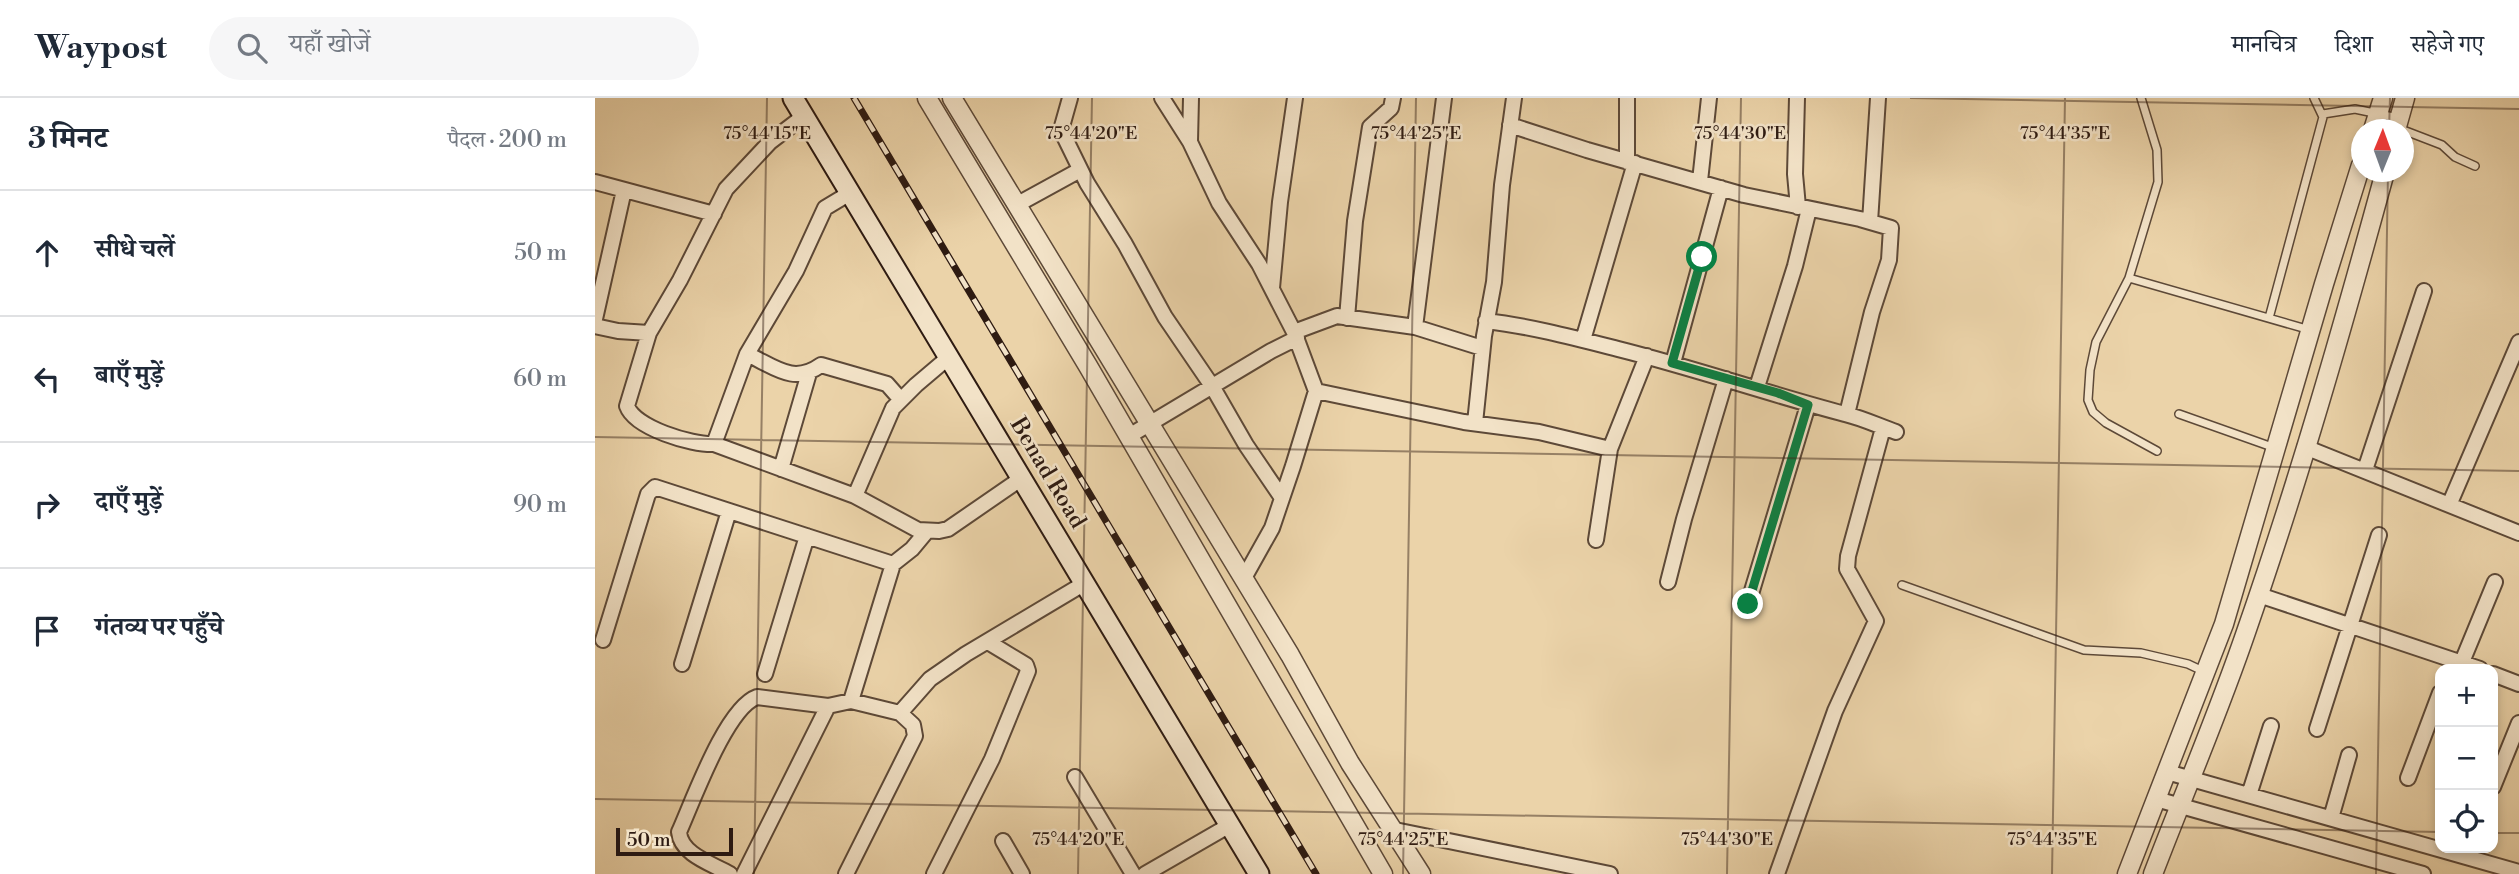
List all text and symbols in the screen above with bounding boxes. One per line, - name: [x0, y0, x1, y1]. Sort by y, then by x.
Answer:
- search box: [209, 17, 699, 80]
- text: Waypost: [35, 28, 167, 69]
- text: यहाँ खोजें: [289, 28, 370, 60]
- icon: search: [233, 29, 271, 67]
- text: मानचित्र: [2232, 30, 2297, 60]
- text: दिशा: [2335, 30, 2373, 60]
- text: सहेजे गए: [2411, 30, 2484, 60]
- north arrow: [2351, 119, 2414, 182]
- text: 3 मिनट: [28, 120, 108, 158]
- text: 75°44'15"E: [723, 122, 811, 145]
- text: 75°44'20"E: [1045, 122, 1137, 145]
- text: 75°44'25"E: [1371, 122, 1461, 145]
- text: 75°44'30"E: [1694, 122, 1786, 145]
- text: 75°44'35"E: [2020, 122, 2110, 145]
- text: पैदल · 200 m: [448, 126, 567, 154]
- text: सीधे चलें: [95, 233, 175, 265]
- icon: ahead: [28, 234, 66, 272]
- text: 50 m: [514, 239, 567, 267]
- route start: [1686, 241, 1717, 272]
- text: बाएँ मुड़ें: [95, 359, 164, 391]
- icon: left: [28, 360, 66, 398]
- text: 60 m: [513, 365, 567, 393]
- street label: Benad Road: [1003, 412, 1092, 533]
- text: दाएँ मुड़ें: [95, 485, 163, 517]
- icon: right: [28, 486, 66, 524]
- text: 90 m: [513, 491, 567, 519]
- route end: [1732, 588, 1763, 619]
- text: गंतव्य पर पहुँचे: [95, 611, 224, 643]
- icon: arrive: [28, 612, 66, 650]
- map controls: [2435, 664, 2498, 853]
- button: +: [2435, 664, 2498, 727]
- button: −: [2435, 727, 2498, 790]
- button: locate: [2435, 790, 2498, 853]
- scale bar: [616, 825, 733, 857]
- text: 50 m: [627, 828, 671, 852]
- text: 75°44'20"E: [1032, 828, 1124, 851]
- text: 75°44'25"E: [1358, 828, 1448, 851]
- text: 75°44'30"E: [1681, 828, 1773, 851]
- text: 75°44'35"E: [2007, 828, 2097, 851]

